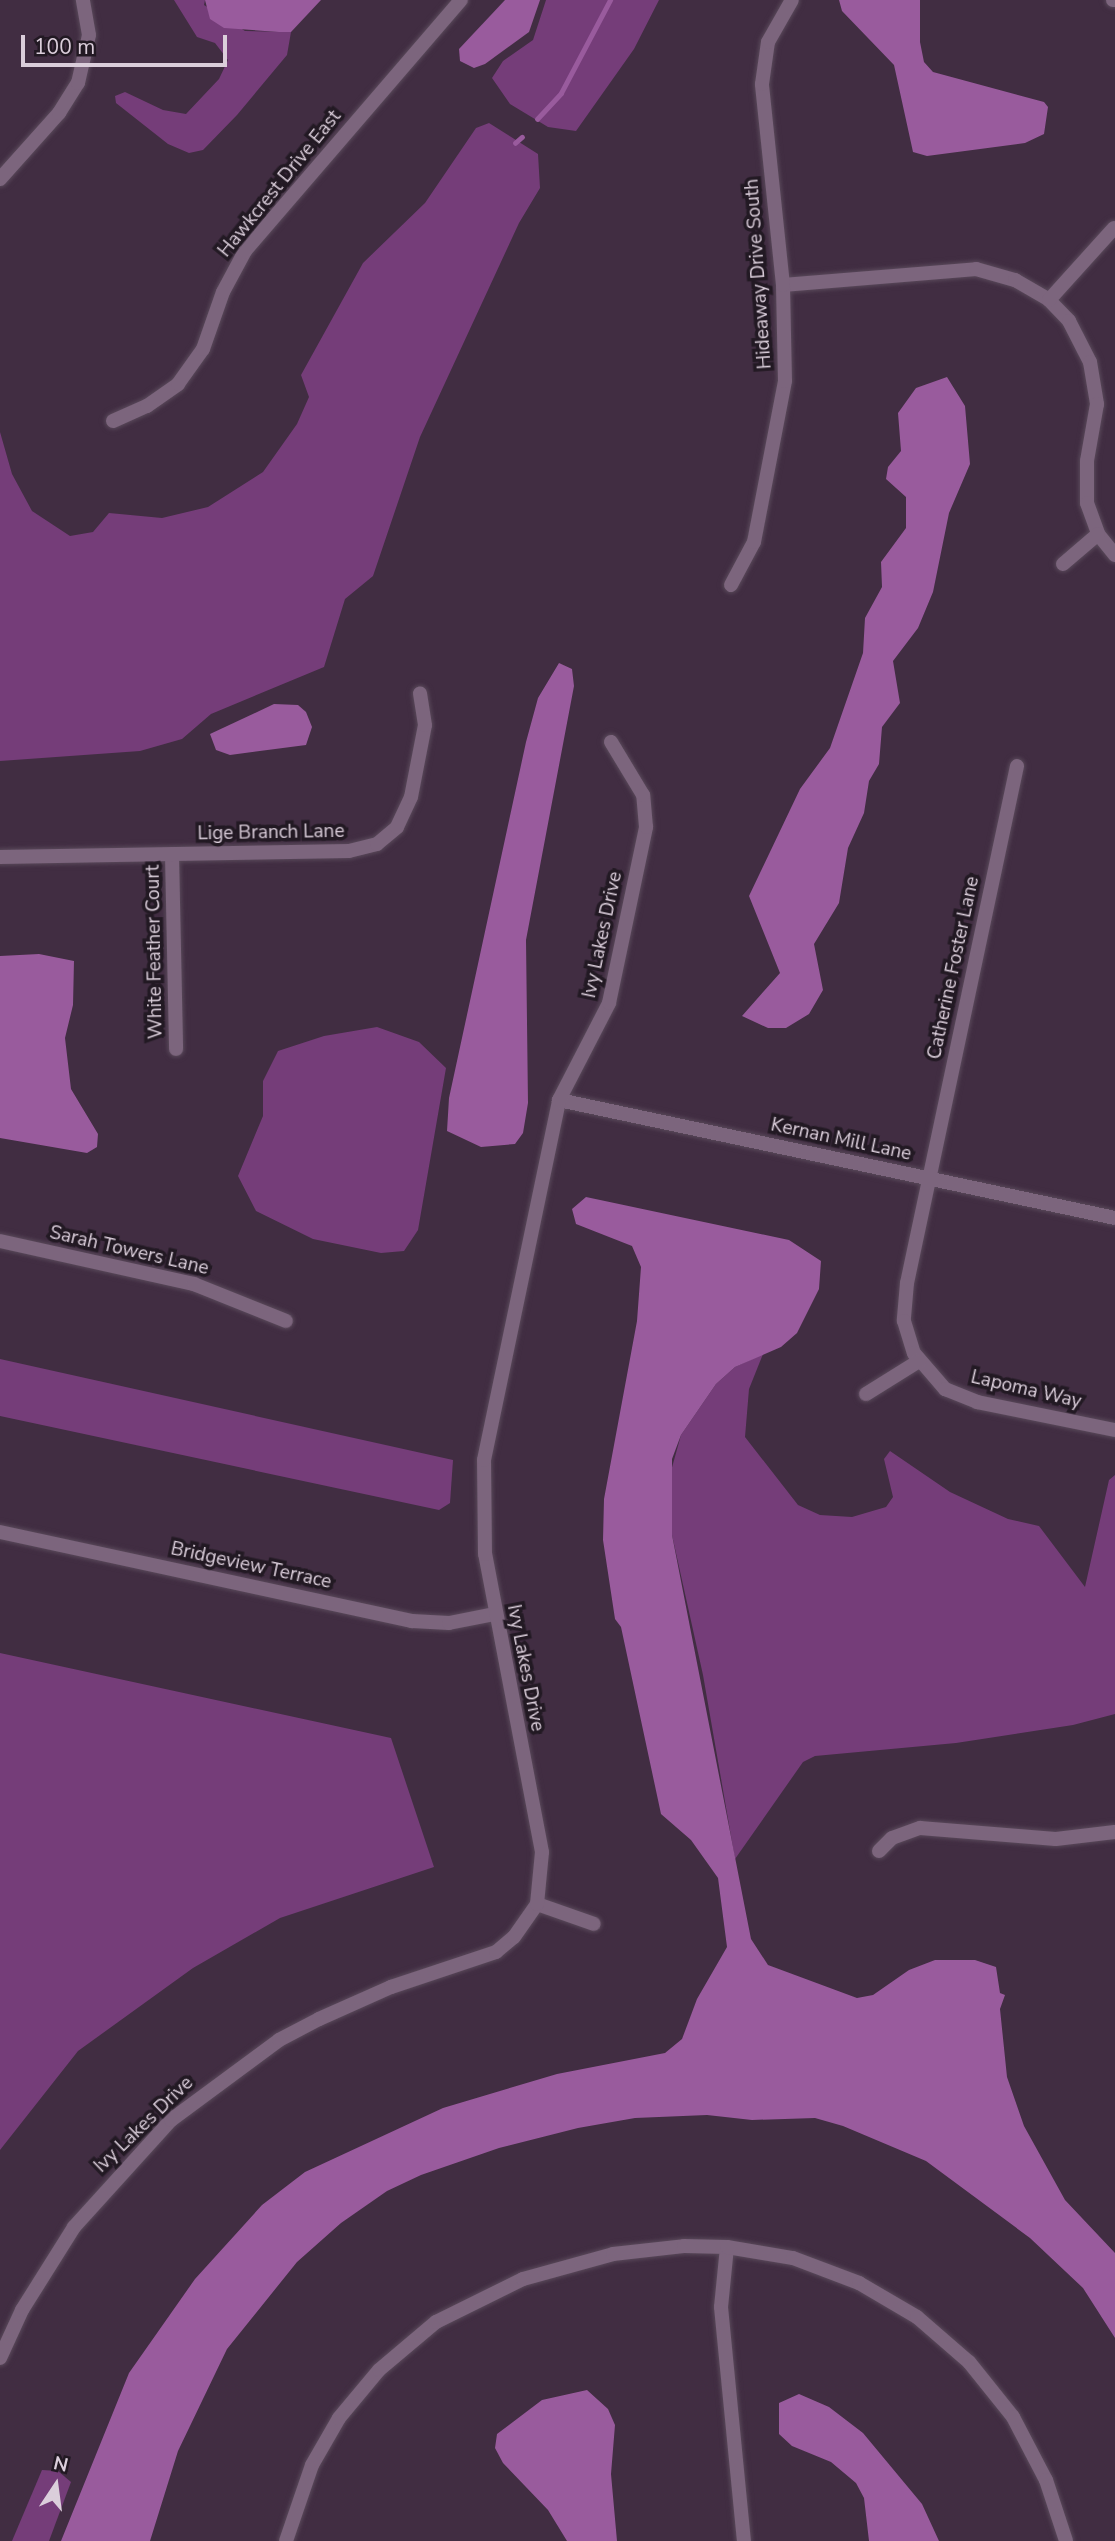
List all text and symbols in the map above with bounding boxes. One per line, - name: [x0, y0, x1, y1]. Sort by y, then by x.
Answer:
- scale bar: [24, 21, 231, 65]
- text: 100 m: [34, 33, 95, 61]
- street label: Hawkcrest Drive East: [214, 106, 346, 262]
- street label: Hideaway Drive South: [741, 178, 777, 370]
- street label: Lige Branch Lane: [197, 820, 345, 846]
- street label: White Feather Court: [142, 865, 168, 1039]
- street label: Ivy Lakes Drive: [578, 870, 628, 1000]
- street label: Catherine Foster Lane: [923, 874, 985, 1062]
- street label: Kernan Mill Lane: [769, 1114, 913, 1166]
- street label: Sarah Towers Lane: [47, 1222, 211, 1280]
- street label: Lapoma Way: [968, 1366, 1084, 1414]
- street label: Bridgeview Terrace: [169, 1538, 333, 1594]
- street label: Ivy Lakes Drive: [502, 1603, 548, 1733]
- street label: Ivy Lakes Drive: [90, 2072, 198, 2178]
- north arrow: [21, 2450, 91, 2520]
- text: N: [51, 2450, 71, 2479]

